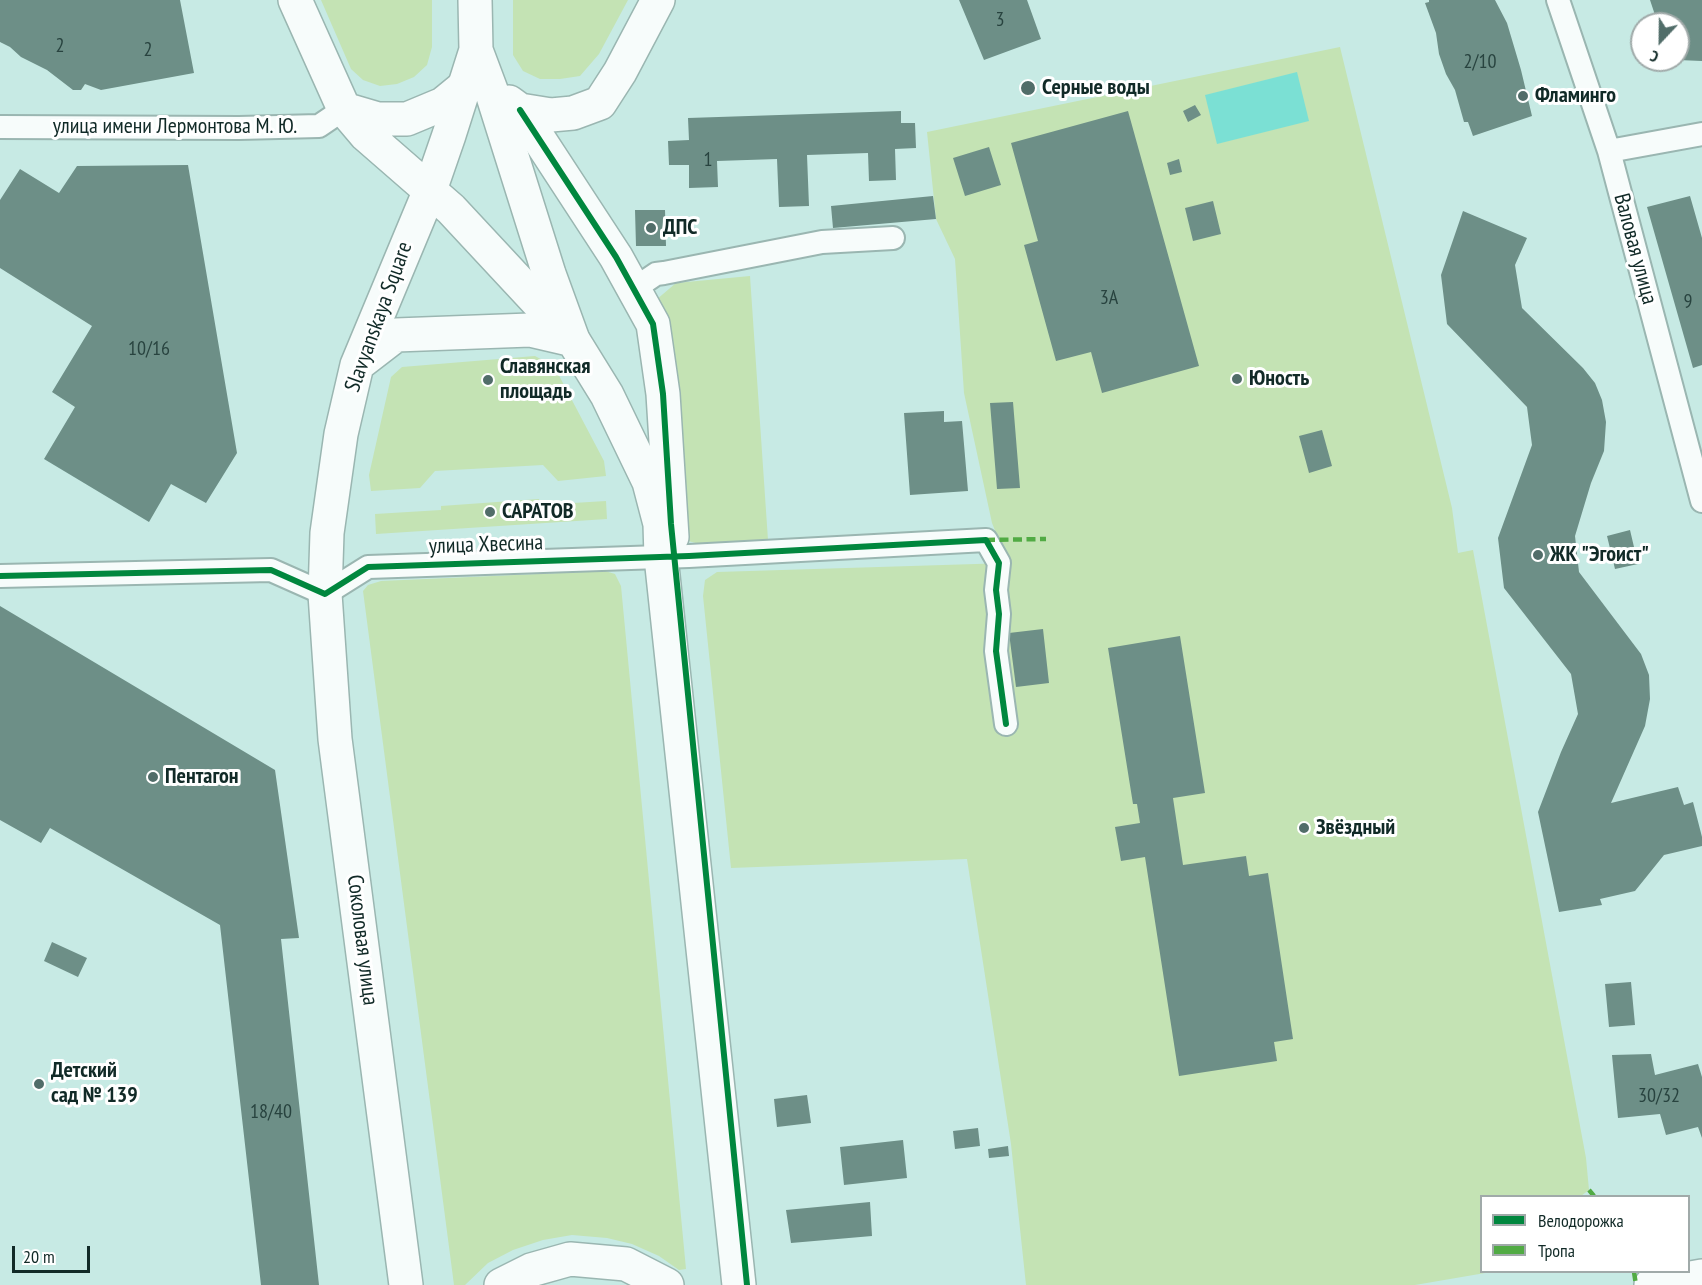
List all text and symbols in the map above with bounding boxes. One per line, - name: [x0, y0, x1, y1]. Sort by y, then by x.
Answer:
- house number: 3: [996, 8, 1004, 32]
- north arrow: [1630, 12, 1690, 72]
- house number: 2: [56, 34, 64, 58]
- house number: 2: [144, 38, 152, 62]
- text: С: [1647, 46, 1661, 67]
- house number: 2/10: [1464, 50, 1496, 74]
- place label: Серные воды: [1042, 75, 1150, 101]
- marker: Серные воды: [1019, 79, 1037, 97]
- place label: Фламинго: [1535, 83, 1616, 109]
- marker: Фламинго: [1516, 89, 1530, 103]
- street label: улица имени Лермонтова М. Ю.: [53, 114, 297, 140]
- house number: 1: [704, 148, 712, 172]
- street label: Валовая улица: [1608, 191, 1662, 307]
- place label: ДПС: [663, 215, 697, 241]
- marker: ДПС: [644, 221, 658, 235]
- street label: Slavyanskaya Square: [340, 238, 418, 396]
- house number: 3А: [1100, 286, 1118, 310]
- house number: 9: [1684, 290, 1692, 314]
- house number: 10/16: [128, 337, 170, 361]
- place label: Славянская площадь: [500, 354, 590, 406]
- place label: Юность: [1249, 366, 1309, 392]
- marker: Юность: [1230, 372, 1244, 386]
- marker: Славянская площадь: [481, 373, 495, 387]
- place label: САРАТОВ: [502, 499, 574, 525]
- marker: САРАТОВ: [483, 505, 497, 519]
- street label: улица Хвесина: [428, 530, 544, 560]
- place label: ЖК "Эгоист": [1550, 542, 1649, 568]
- marker: ЖК "Эгоист": [1531, 548, 1545, 562]
- place label: Пентагон: [165, 764, 239, 790]
- marker: Пентагон: [146, 770, 160, 784]
- place label: Звёздный: [1316, 815, 1395, 841]
- marker: Звёздный: [1297, 821, 1311, 835]
- street label: Соколовая улица: [341, 873, 383, 1007]
- place label: Детский сад № 139: [51, 1058, 138, 1110]
- marker: Детский сад № 139: [32, 1077, 46, 1091]
- house number: 30/32: [1638, 1084, 1680, 1108]
- house number: 18/40: [250, 1100, 292, 1124]
- legend: [1480, 1195, 1690, 1273]
- text: Велодорожка: [1538, 1209, 1624, 1232]
- scale bar: [15, 1234, 93, 1272]
- text: Тропа: [1538, 1239, 1575, 1262]
- text: 20 m: [23, 1245, 55, 1268]

